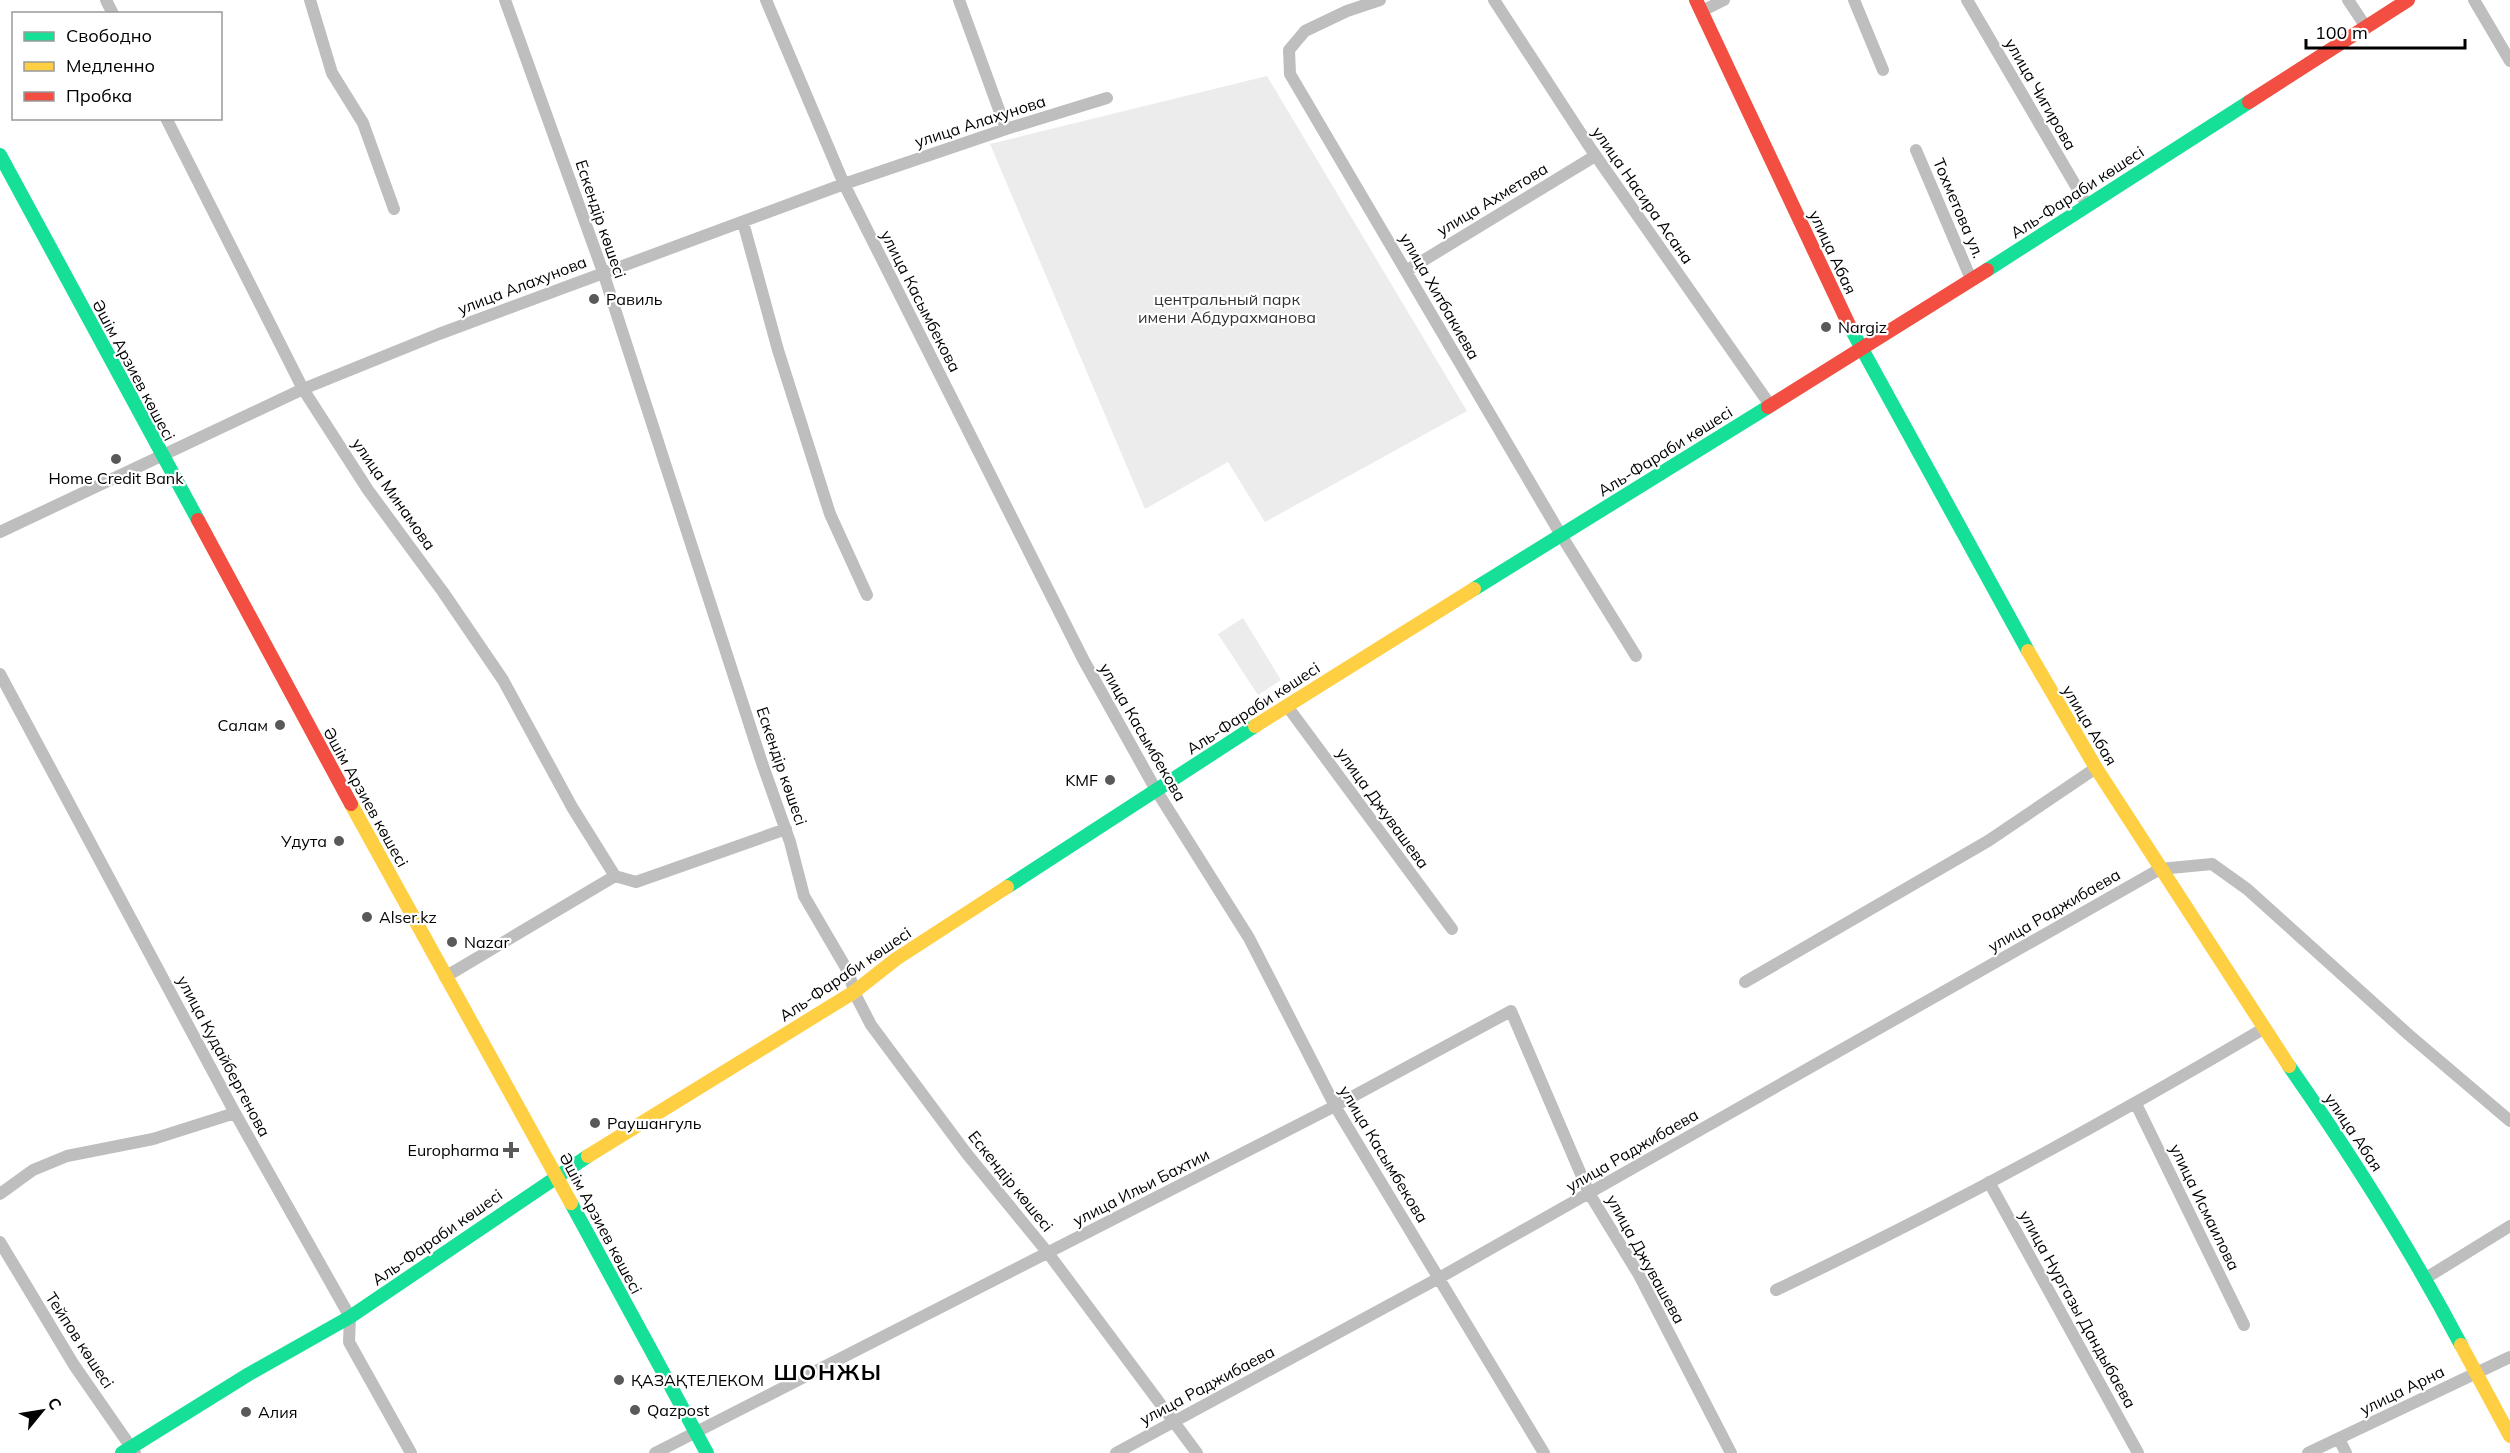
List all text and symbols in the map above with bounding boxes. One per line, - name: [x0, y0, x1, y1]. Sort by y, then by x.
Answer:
- legend: [12, 12, 222, 120]
- scale bar: [2306, 12, 2465, 50]
- text: 100 m: [2315, 21, 2368, 44]
- text: Свободно: [66, 24, 152, 47]
- street label: улица Чигирова: [2001, 35, 2081, 153]
- text: Медленно: [66, 54, 155, 77]
- text: Пробка: [66, 84, 132, 107]
- street label: улица Алахунова: [912, 90, 1048, 152]
- street label: улица Насира Асана: [1588, 122, 1698, 268]
- street label: Аль-Фараби көшесі: [2007, 141, 2147, 243]
- street label: Тохметова ул.: [1929, 155, 1989, 261]
- street label: Ескендір көшесі: [571, 157, 631, 281]
- street label: улица Ахметова: [1433, 158, 1551, 240]
- street label: улица Абая: [1805, 207, 1861, 297]
- street label: улица Касымбекова: [877, 227, 965, 375]
- street label: улица Хитбакиева: [1396, 229, 1484, 363]
- street label: улица Алахунова: [455, 251, 589, 319]
- place label: Равиль: [606, 289, 663, 309]
- park label: центральный парк имени Абдурахманова: [1138, 289, 1316, 327]
- marker: Равиль: [587, 292, 601, 306]
- street label: Әшім Арзиев көшесі: [88, 296, 180, 444]
- place label: Nargiz: [1838, 317, 1887, 337]
- marker: Nargiz: [1819, 320, 1833, 334]
- street label: Аль-Фараби көшесі: [1594, 401, 1736, 501]
- street label: улица Минамова: [348, 434, 440, 554]
- marker: Home Credit Bank: [109, 452, 123, 466]
- place label: Home Credit Bank: [49, 468, 184, 488]
- street label: Аль-Фараби көшесі: [1183, 657, 1323, 759]
- street label: улица Касымбекова: [1095, 659, 1191, 805]
- street label: улица Абая: [2058, 681, 2122, 769]
- street label: Ескендір көшесі: [752, 704, 812, 828]
- place label: Салам: [218, 715, 268, 735]
- marker: Салам: [273, 718, 287, 732]
- street label: Әшім Арзиев көшесі: [319, 723, 413, 871]
- street label: улица Джувашева: [1332, 744, 1434, 872]
- place label: KMF: [1065, 770, 1098, 790]
- marker: KMF: [1103, 773, 1117, 787]
- place label: Удута: [280, 831, 327, 851]
- marker: Удута: [332, 834, 346, 848]
- street label: улица Раджибаева: [1984, 864, 2124, 956]
- place label: Alser.kz: [379, 907, 437, 927]
- marker: Alser.kz: [360, 910, 374, 924]
- street label: Аль-Фараби көшесі: [775, 922, 915, 1026]
- place label: Nazar: [464, 932, 509, 952]
- marker: Nazar: [445, 935, 459, 949]
- street label: улица Кудайбергенова: [173, 972, 275, 1140]
- street label: улица Касымбекова: [1335, 1082, 1433, 1226]
- street label: улица Абая: [2321, 1089, 2387, 1175]
- street label: улица Раджибаева: [1562, 1104, 1702, 1196]
- place label: Раушангуль: [607, 1113, 702, 1133]
- marker: Раушангуль: [588, 1116, 602, 1130]
- street label: Ескендір көшесі: [964, 1126, 1058, 1236]
- place label: Europharma: [407, 1140, 499, 1160]
- street label: улица Исмаилова: [2166, 1140, 2244, 1274]
- marker: Europharma: [504, 1143, 518, 1157]
- street label: улица Ильи Бахтии: [1070, 1144, 1212, 1230]
- street label: Әшім Арзиев көшесі: [555, 1149, 647, 1297]
- street label: Аль-Фараби көшесі: [368, 1184, 506, 1290]
- street label: улица Джувашева: [1602, 1191, 1690, 1327]
- street label: улица Нургазы Дандыбаева: [2015, 1207, 2141, 1411]
- street label: Тейпов көшесі: [41, 1288, 119, 1392]
- street label: улица Раджибаева: [1136, 1341, 1278, 1429]
- district label: ШОНЖЫ: [773, 1358, 883, 1386]
- street label: улица Арна: [2356, 1361, 2448, 1419]
- place label: ҚАЗАҚТЕЛЕКОМ: [631, 1370, 764, 1390]
- marker: ҚАЗАҚТЕЛЕКОМ: [612, 1373, 626, 1387]
- north arrow: [12, 1381, 72, 1441]
- text: С: [44, 1394, 66, 1413]
- place label: Qazpost: [647, 1400, 710, 1420]
- place label: Алия: [258, 1402, 297, 1422]
- marker: Qazpost: [628, 1403, 642, 1417]
- marker: Алия: [239, 1405, 253, 1419]

